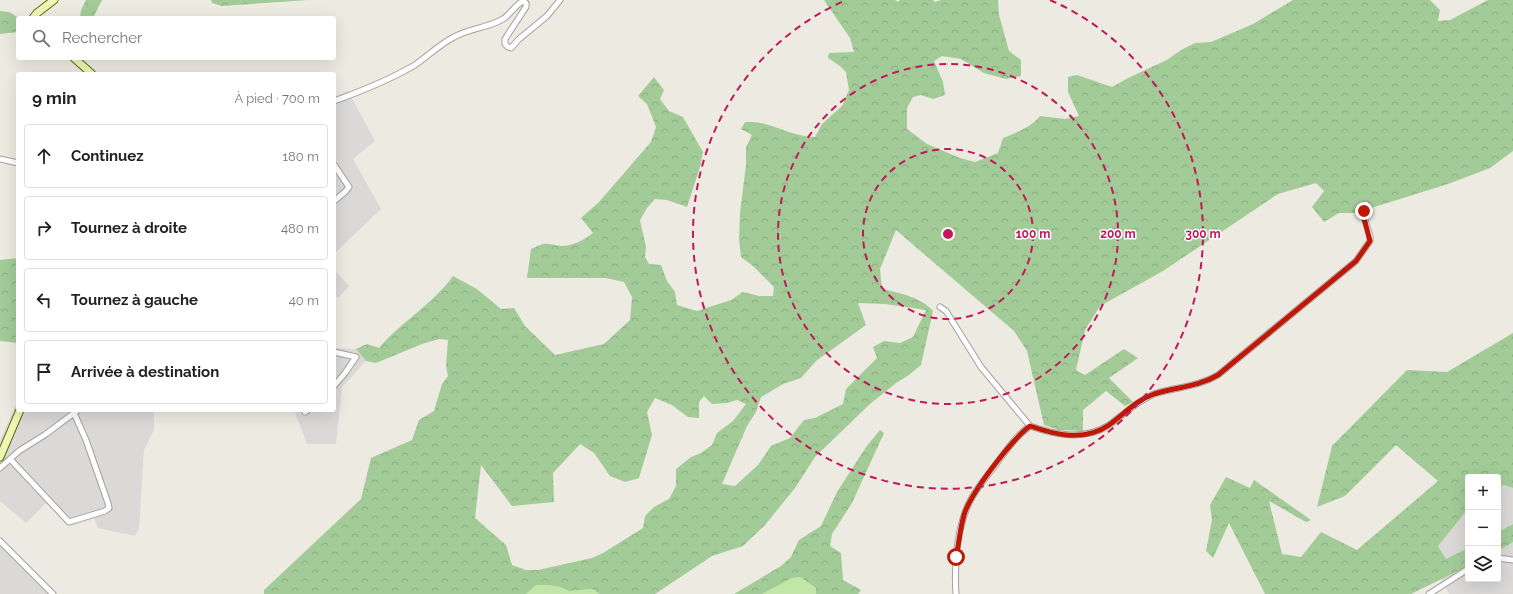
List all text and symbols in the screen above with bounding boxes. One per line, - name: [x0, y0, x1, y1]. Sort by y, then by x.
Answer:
- search box: [16, 16, 336, 60]
- icon: search: [30, 27, 52, 49]
- text: Rechercher: [62, 29, 142, 47]
- text: 9 min: [32, 88, 77, 108]
- text: À pied · 700 m: [235, 91, 320, 106]
- icon: ahead: [33, 145, 55, 167]
- text: Continuez: [71, 147, 144, 165]
- text: 180 m: [283, 149, 319, 164]
- route end: [1355, 202, 1373, 220]
- icon: right: [33, 217, 55, 239]
- text: Tournez à droite: [71, 219, 187, 237]
- text: 480 m: [281, 221, 319, 236]
- centre of rings: [941, 227, 955, 241]
- text: 100 m: [1016, 227, 1050, 241]
- text: 200 m: [1100, 227, 1136, 241]
- text: 300 m: [1185, 227, 1221, 241]
- icon: left: [33, 289, 55, 311]
- text: Tournez à gauche: [71, 291, 198, 309]
- text: 40 m: [289, 293, 319, 308]
- icon: arrive: [33, 361, 55, 383]
- text: Arrivée à destination: [71, 363, 219, 381]
- map controls: [1465, 474, 1501, 582]
- button: +: [1465, 474, 1501, 510]
- button: −: [1465, 510, 1501, 546]
- button: layers: [1465, 546, 1501, 582]
- route start: [947, 548, 965, 566]

